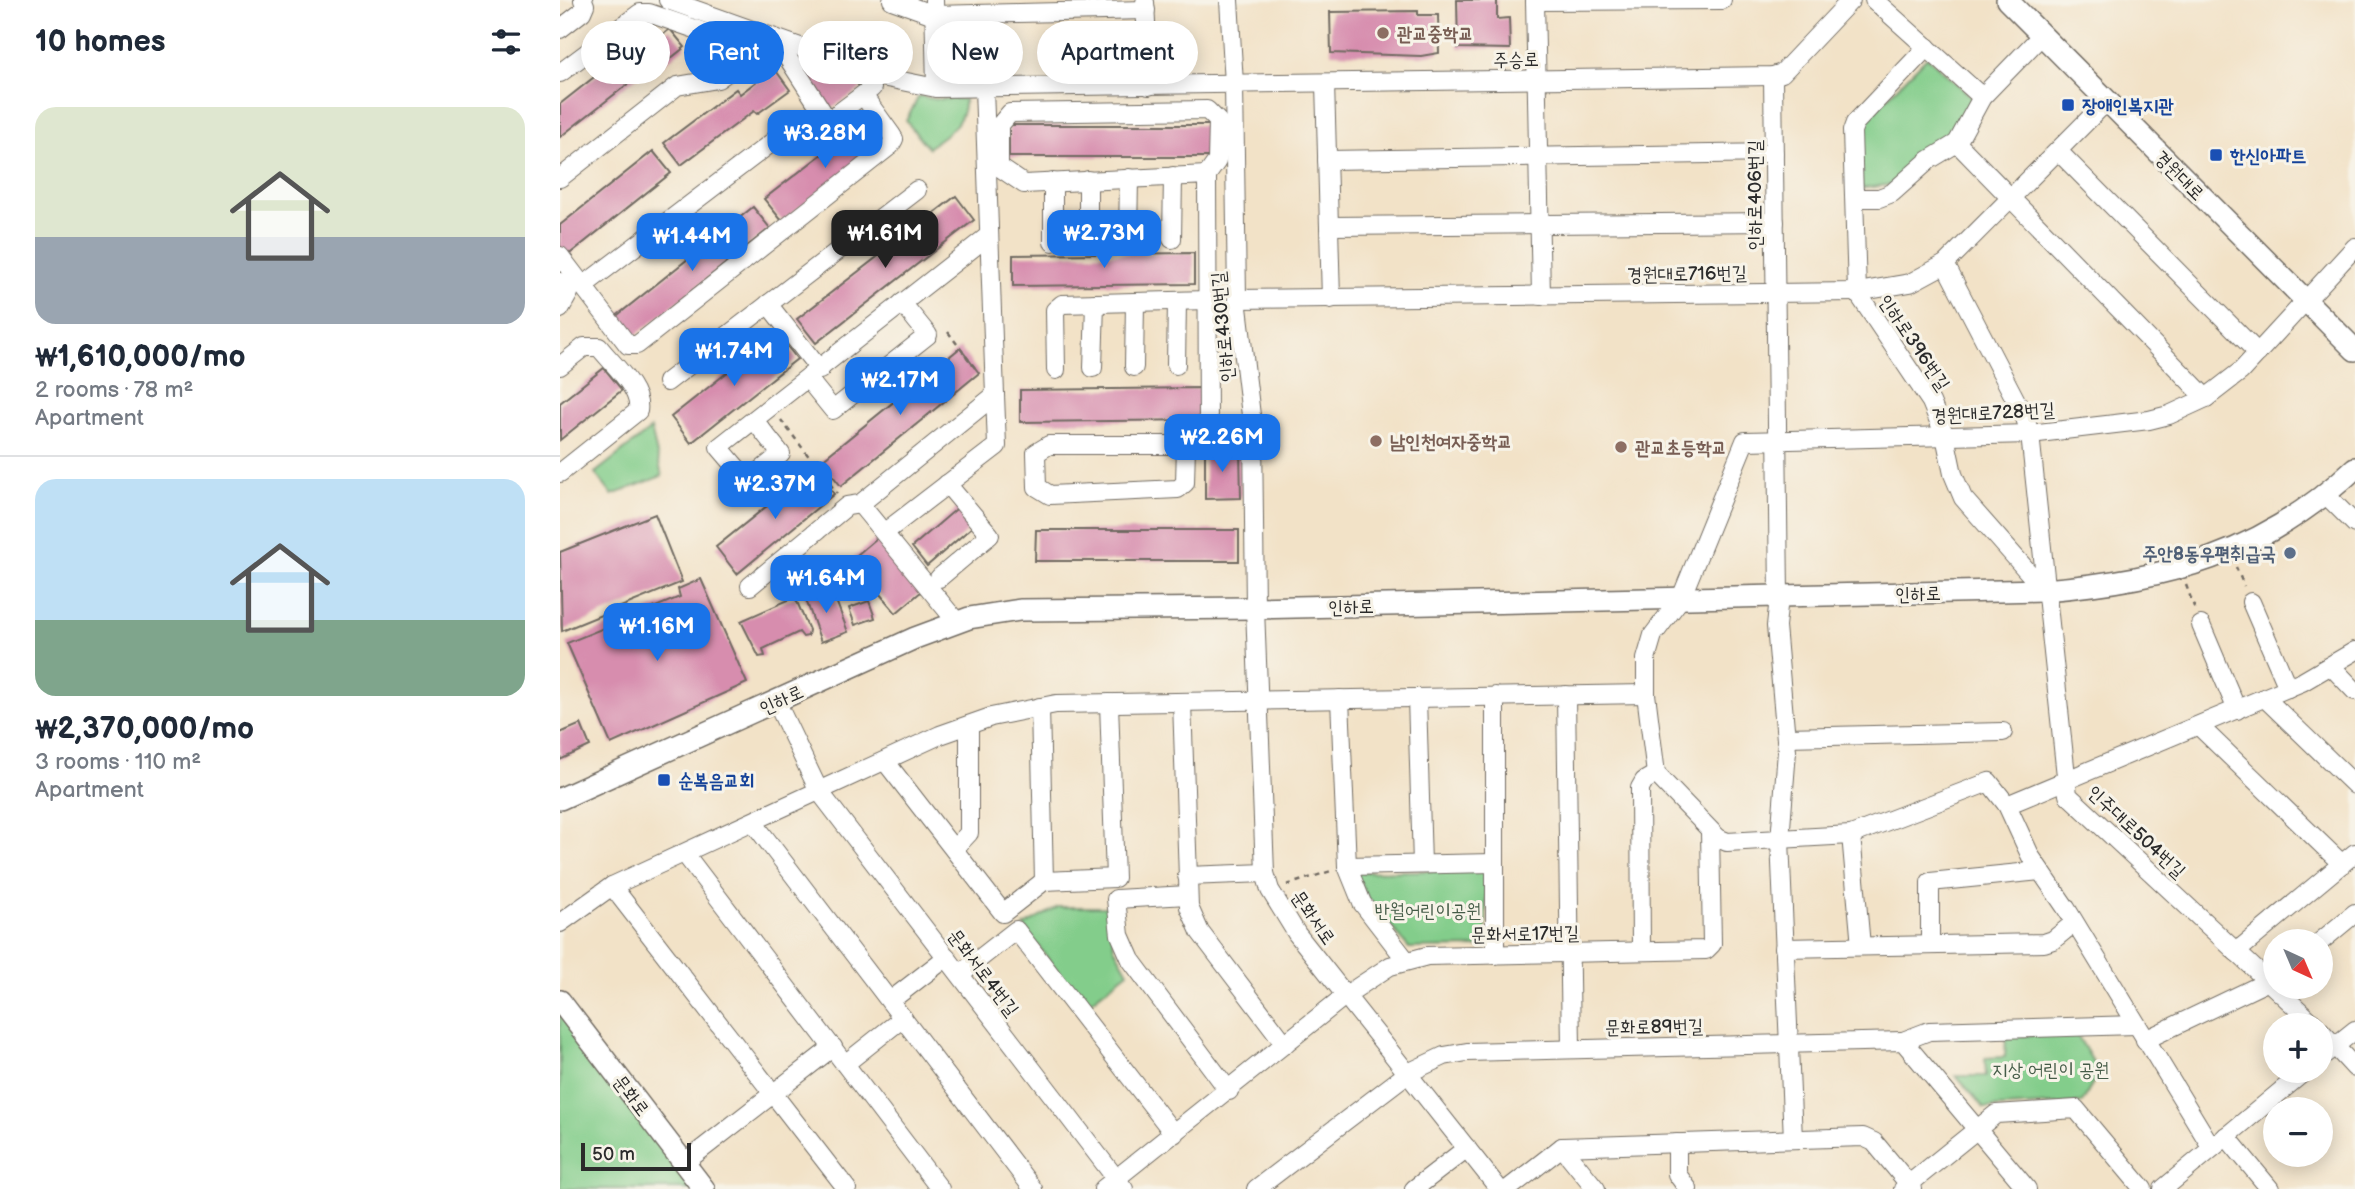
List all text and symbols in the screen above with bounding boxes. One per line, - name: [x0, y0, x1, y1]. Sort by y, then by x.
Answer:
- chip: Buy: [581, 21, 670, 84]
- chip: Rent: [684, 21, 784, 84]
- chip: Filters: [798, 21, 913, 84]
- chip: New: [927, 21, 1023, 84]
- chip: Apartment: [1037, 21, 1198, 84]
- icon: filters: [487, 23, 525, 61]
- place label: 관교중학교: [1397, 23, 1473, 46]
- text: 10 homes: [35, 24, 166, 60]
- marker: 관교중학교: [1375, 25, 1391, 41]
- street label: 주승로: [1493, 49, 1539, 72]
- place label: 장애인복지관: [2082, 95, 2174, 118]
- marker: 장애인복지관: [2060, 97, 2076, 113]
- pin: ₩3.28M: [768, 110, 882, 170]
- text: ₩3.28M: [783, 119, 867, 147]
- street label: 인하로406번길: [1744, 140, 1767, 250]
- place label: 한신아파트: [2229, 145, 2306, 168]
- street label: 경원대로: [2149, 146, 2209, 206]
- marker: 한신아파트: [2208, 147, 2224, 163]
- icon: home: [217, 153, 343, 279]
- pin: ₩1.61M: [828, 210, 942, 270]
- pin: ₩2.73M: [1047, 210, 1161, 270]
- pin: ₩1.44M: [635, 214, 749, 273]
- text: ₩1.61M: [847, 219, 923, 247]
- text: ₩2.73M: [1063, 219, 1145, 247]
- text: ₩1.44M: [653, 222, 731, 250]
- street label: 경원대로716번길: [1627, 262, 1747, 287]
- street label: 인하로430번길: [1207, 271, 1240, 383]
- street label: 인하로396번길: [1873, 291, 1954, 395]
- pin: ₩1.74M: [677, 328, 791, 388]
- text: ₩1.74M: [695, 337, 773, 365]
- text: ₩1,610,000/mo: [35, 339, 246, 375]
- pin: ₩2.17M: [843, 358, 957, 417]
- text: ₩2.17M: [861, 366, 939, 394]
- text: 2 rooms · 78 m²: [35, 376, 193, 404]
- street label: 경원대로728번길: [1931, 399, 2055, 428]
- text: Apartment: [35, 404, 144, 432]
- pin: ₩2.26M: [1165, 414, 1279, 474]
- text: ₩2.26M: [1180, 423, 1264, 451]
- place label: 남인천여자중학교: [1390, 431, 1512, 454]
- marker: 남인천여자중학교: [1368, 433, 1384, 449]
- place label: 관교초등학교: [1635, 437, 1727, 460]
- marker: 관교초등학교: [1613, 439, 1629, 455]
- pin: ₩2.37M: [718, 462, 832, 521]
- text: ₩2.37M: [734, 470, 816, 498]
- icon: home: [217, 525, 343, 651]
- place label: 주안8동우편취급국: [2142, 543, 2276, 566]
- marker: 주안8동우편취급국: [2282, 545, 2298, 561]
- pin: ₩1.64M: [769, 556, 883, 615]
- text: ₩1.64M: [786, 564, 866, 592]
- street label: 인하로: [1895, 583, 1941, 606]
- street label: 인하로: [1328, 596, 1374, 619]
- pin: ₩1.16M: [600, 604, 714, 663]
- text: ₩1.16M: [619, 612, 695, 640]
- street label: 인하로: [756, 681, 807, 720]
- text: ₩2,370,000/mo: [35, 711, 254, 747]
- text: 3 rooms · 110 m²: [35, 748, 201, 776]
- place label: 순복음교회: [678, 770, 754, 793]
- marker: 순복음교회: [656, 772, 672, 788]
- text: Apartment: [35, 776, 144, 804]
- street label: 인주대로504번길: [2082, 781, 2190, 883]
- street label: 문화서로: [1286, 886, 1340, 950]
- park label: 반월어린이공원: [1374, 900, 1482, 923]
- street label: 문화서로17번길: [1471, 922, 1579, 947]
- street label: 문화서로4번길: [943, 925, 1023, 1021]
- north arrow: [2263, 929, 2333, 999]
- map controls: [2263, 929, 2333, 1167]
- button: +: [2263, 1013, 2333, 1083]
- street label: 문화로89번길: [1605, 1015, 1703, 1040]
- park label: 지상 어린이 공원: [1992, 1059, 2110, 1082]
- street label: 문화로: [608, 1071, 654, 1121]
- button: −: [2263, 1097, 2333, 1167]
- scale bar: [581, 1140, 691, 1172]
- text: 50 m: [592, 1143, 635, 1166]

